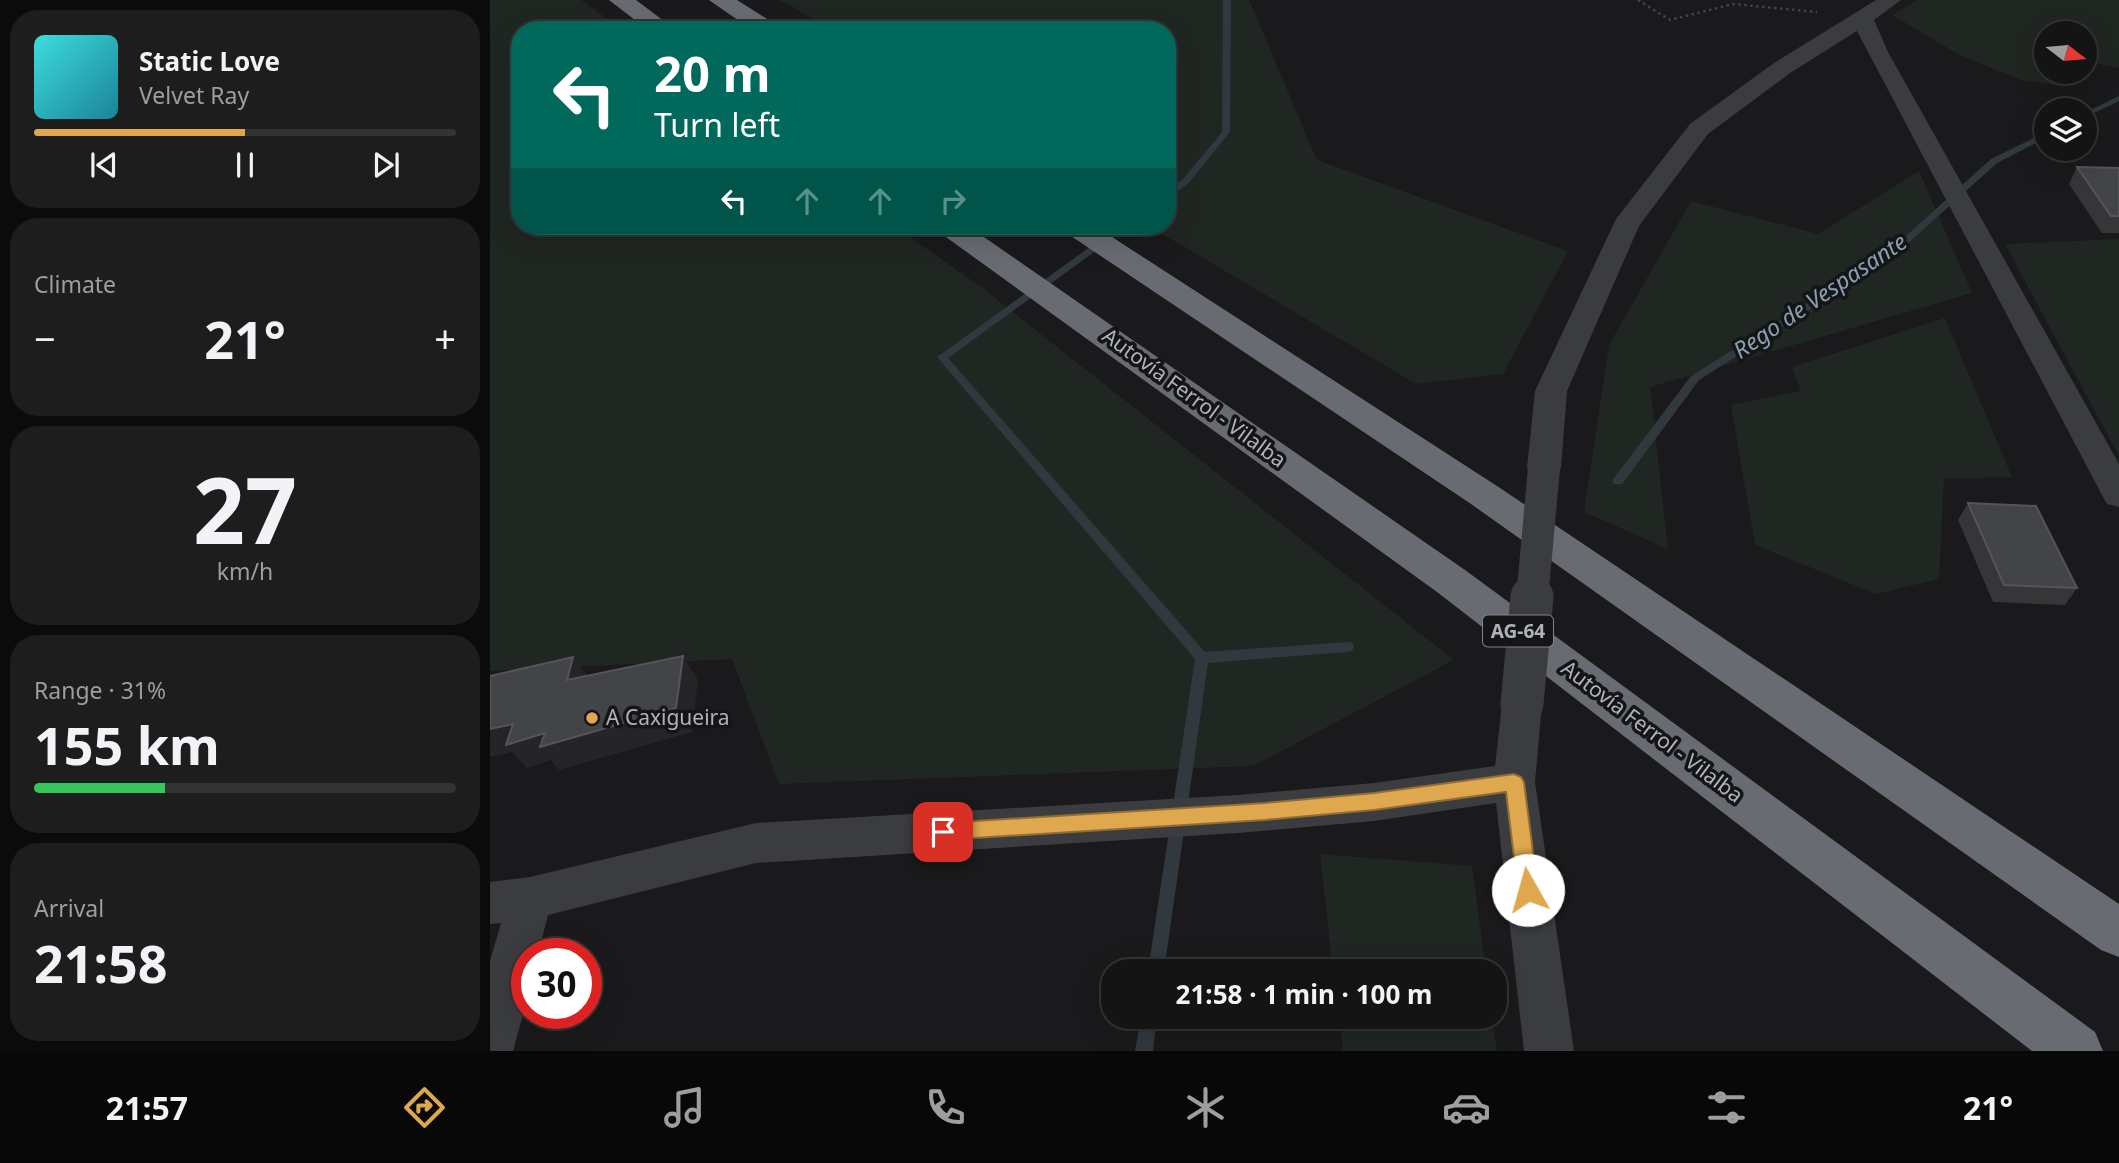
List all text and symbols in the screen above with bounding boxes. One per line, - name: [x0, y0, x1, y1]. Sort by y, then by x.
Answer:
- north arrow: [2034, 21, 2096, 84]
- map controls: [2034, 21, 2097, 161]
- text: 20 m: [654, 40, 771, 106]
- text: Static Love: [139, 43, 280, 79]
- icon: left: [539, 49, 630, 140]
- text: Velvet Ray: [139, 79, 249, 111]
- button: layers: [2034, 98, 2097, 161]
- text: Turn left: [654, 103, 780, 146]
- icon: previous: [85, 146, 123, 184]
- icon: pause: [226, 146, 264, 184]
- icon: next: [367, 146, 405, 184]
- icon: left: [715, 182, 753, 220]
- icon: ahead: [788, 182, 826, 220]
- icon: ahead: [861, 182, 899, 220]
- icon: right: [934, 182, 972, 220]
- water label: Rego de Vespasante: [1726, 225, 1913, 365]
- text: Climate: [34, 268, 116, 300]
- text: 21°: [204, 303, 286, 374]
- text: −: [34, 312, 56, 364]
- text: +: [434, 312, 456, 364]
- street label: Autovía Ferrol - Vilalba: [1097, 321, 1292, 473]
- text: 27: [193, 447, 297, 571]
- text: km/h: [217, 555, 273, 587]
- road number: AG-64: [1483, 616, 1553, 646]
- street label: Autovía Ferrol - Vilalba: [1556, 654, 1749, 809]
- text: Range · 31%: [34, 674, 166, 706]
- place label: A Caxigueira: [606, 703, 730, 731]
- text: 155 km: [34, 709, 220, 780]
- marker: A Caxigueira: [584, 710, 600, 726]
- pin: [913, 802, 973, 862]
- icon: arrive: [924, 813, 962, 851]
- position arrow: [1491, 853, 1565, 927]
- text: Arrival: [34, 892, 104, 924]
- text: 21:58: [34, 927, 168, 998]
- speed limit sign: 30: [511, 938, 602, 1029]
- text: 21:58 · 1 min · 100 m: [1176, 976, 1432, 1012]
- icon: directions: [400, 1083, 449, 1132]
- icon: music: [660, 1083, 709, 1132]
- icon: phone: [921, 1083, 970, 1132]
- icon: climate: [1181, 1083, 1230, 1132]
- icon: car: [1442, 1083, 1491, 1132]
- icon: filters: [1702, 1083, 1751, 1132]
- text: 21:57: [106, 1086, 188, 1129]
- text: 21°: [1963, 1086, 2013, 1129]

